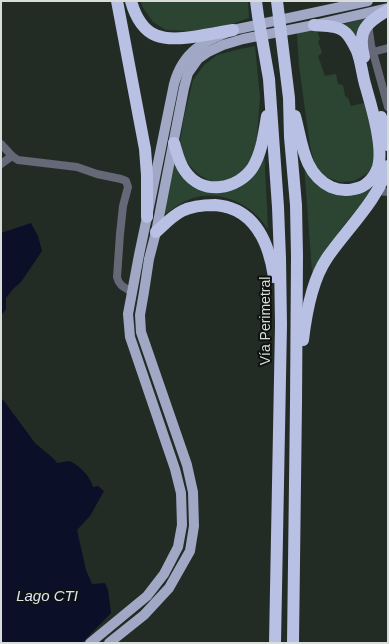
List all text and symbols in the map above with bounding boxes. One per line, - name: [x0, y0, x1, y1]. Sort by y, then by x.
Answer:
- street label: Vía Perimetral: [257, 277, 273, 365]
- water label: Lago CTI: [16, 587, 78, 604]

